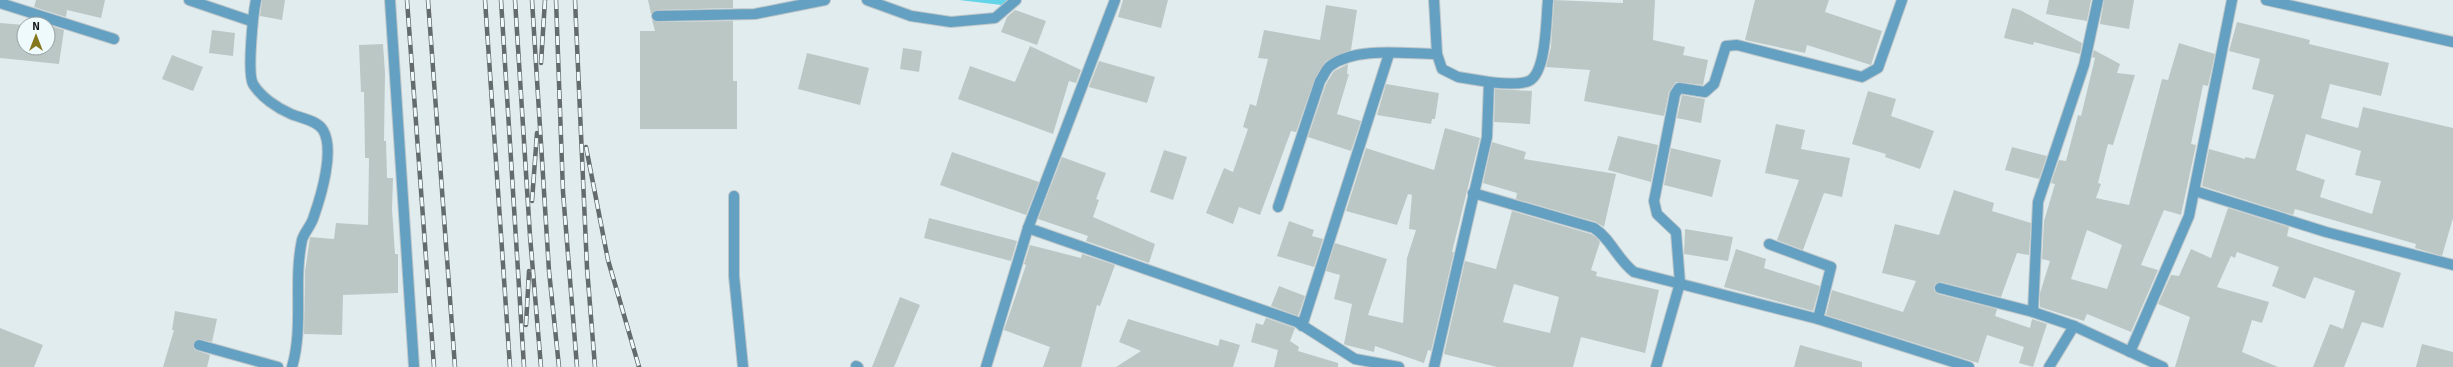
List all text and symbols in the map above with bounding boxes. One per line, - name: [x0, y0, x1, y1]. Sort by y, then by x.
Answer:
- north arrow: [16, 16, 56, 56]
- text: N: [32, 20, 40, 33]

